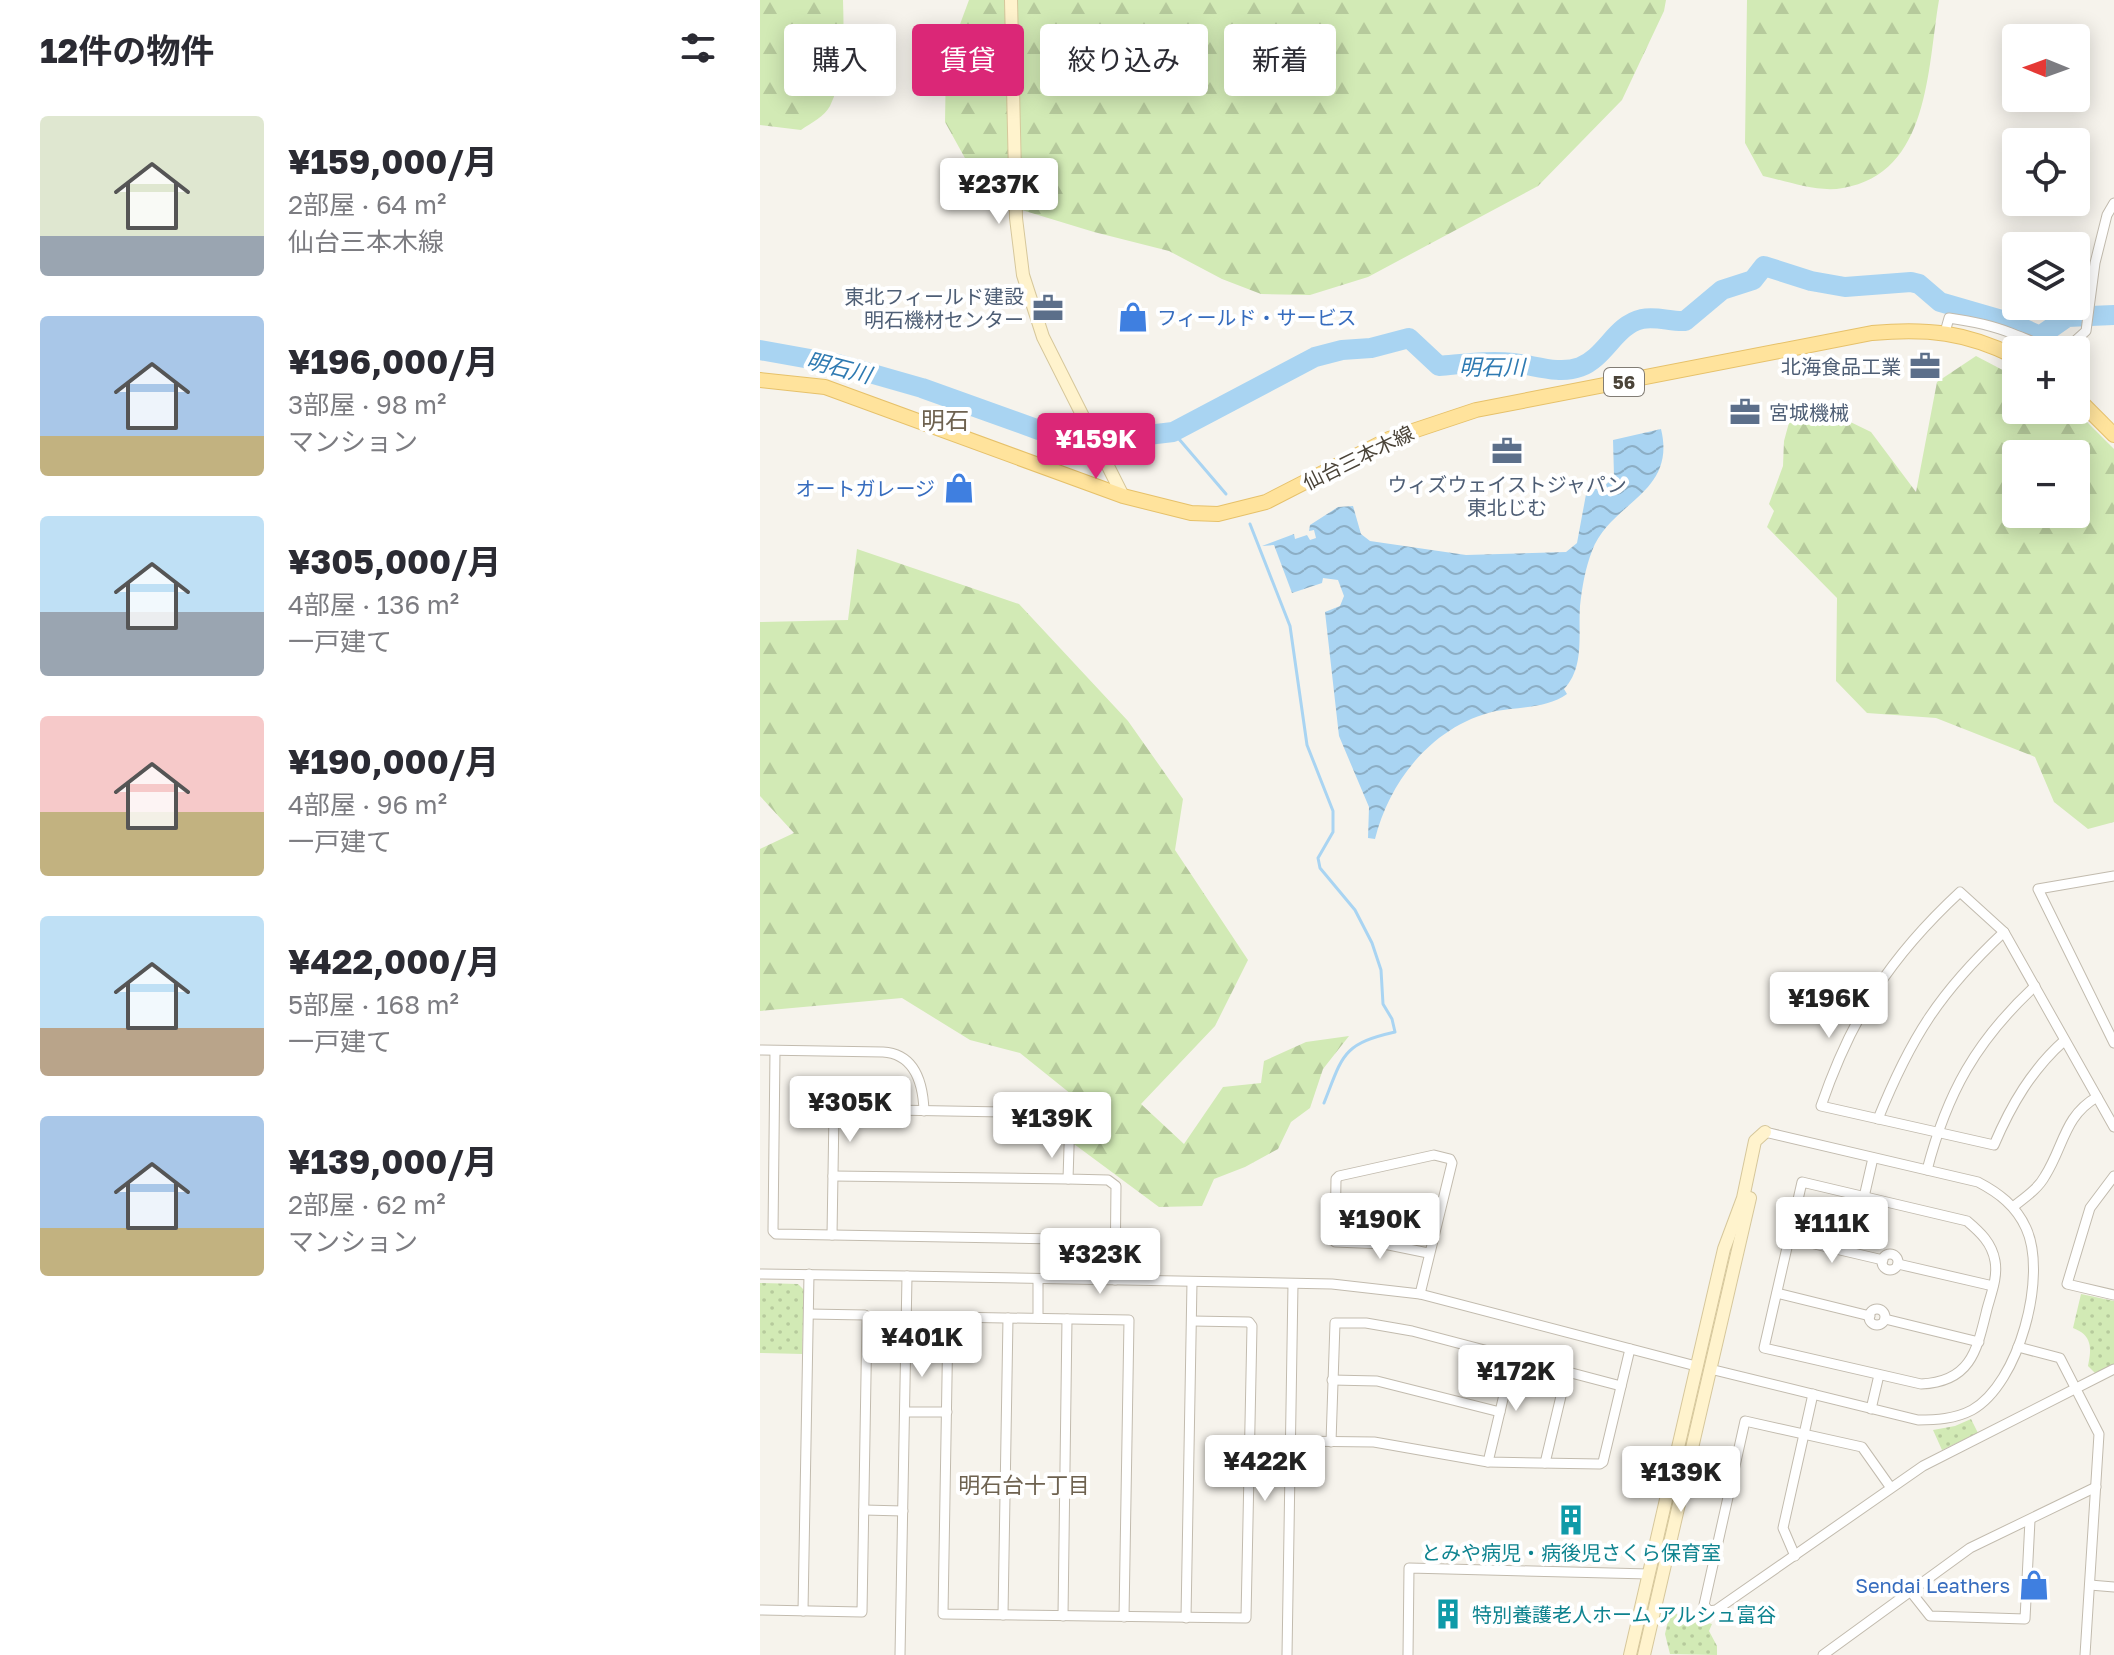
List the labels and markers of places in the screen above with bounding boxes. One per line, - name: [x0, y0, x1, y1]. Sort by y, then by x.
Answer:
- pin: ¥237K: [943, 158, 1055, 226]
- place label: 東北フィールド建設 明石機材センター: [844, 284, 1024, 331]
- office icon: 東北フィールド建設 明石機材センター: [1031, 291, 1065, 325]
- shop icon: フィールド・サービス: [1116, 300, 1150, 334]
- place label: フィールド・サービス: [1157, 305, 1357, 329]
- office icon: 北海食品工業: [1908, 349, 1942, 383]
- place label: 北海食品工業: [1781, 354, 1901, 378]
- office icon: 宮城機械: [1728, 395, 1762, 429]
- place label: 宮城機械: [1769, 400, 1849, 424]
- pin: ¥159K: [1040, 413, 1152, 481]
- office icon: ウィズウェイストジャパン 東北じむ: [1490, 434, 1524, 468]
- shop icon: オートガレージ: [942, 471, 976, 505]
- place label: ウィズウェイストジャパン 東北じむ: [1387, 472, 1627, 519]
- place label: オートガレージ: [795, 476, 935, 500]
- pin: ¥196K: [1773, 972, 1885, 1040]
- pin: ¥305K: [794, 1076, 906, 1144]
- pin: ¥139K: [996, 1092, 1108, 1160]
- pin: ¥190K: [1324, 1193, 1436, 1261]
- pin: ¥111K: [1776, 1197, 1888, 1265]
- pin: ¥323K: [1044, 1228, 1156, 1296]
- pin: ¥401K: [866, 1311, 978, 1379]
- pin: ¥172K: [1460, 1345, 1572, 1413]
- pin: ¥422K: [1209, 1435, 1321, 1503]
- pin: ¥139K: [1625, 1446, 1737, 1514]
- building icon: とみや病児・病後児さくら保育室: [1554, 1503, 1588, 1537]
- place label: とみや病児・病後児さくら保育室: [1421, 1540, 1721, 1564]
- shop icon: Sendai Leathers: [2017, 1568, 2051, 1602]
- place label: Sendai Leathers: [1855, 1573, 2010, 1597]
- building icon: 特別養護老人ホーム アルシュ富谷: [1431, 1597, 1465, 1631]
- place label: 特別養護老人ホーム アルシュ富谷: [1472, 1602, 1776, 1626]

